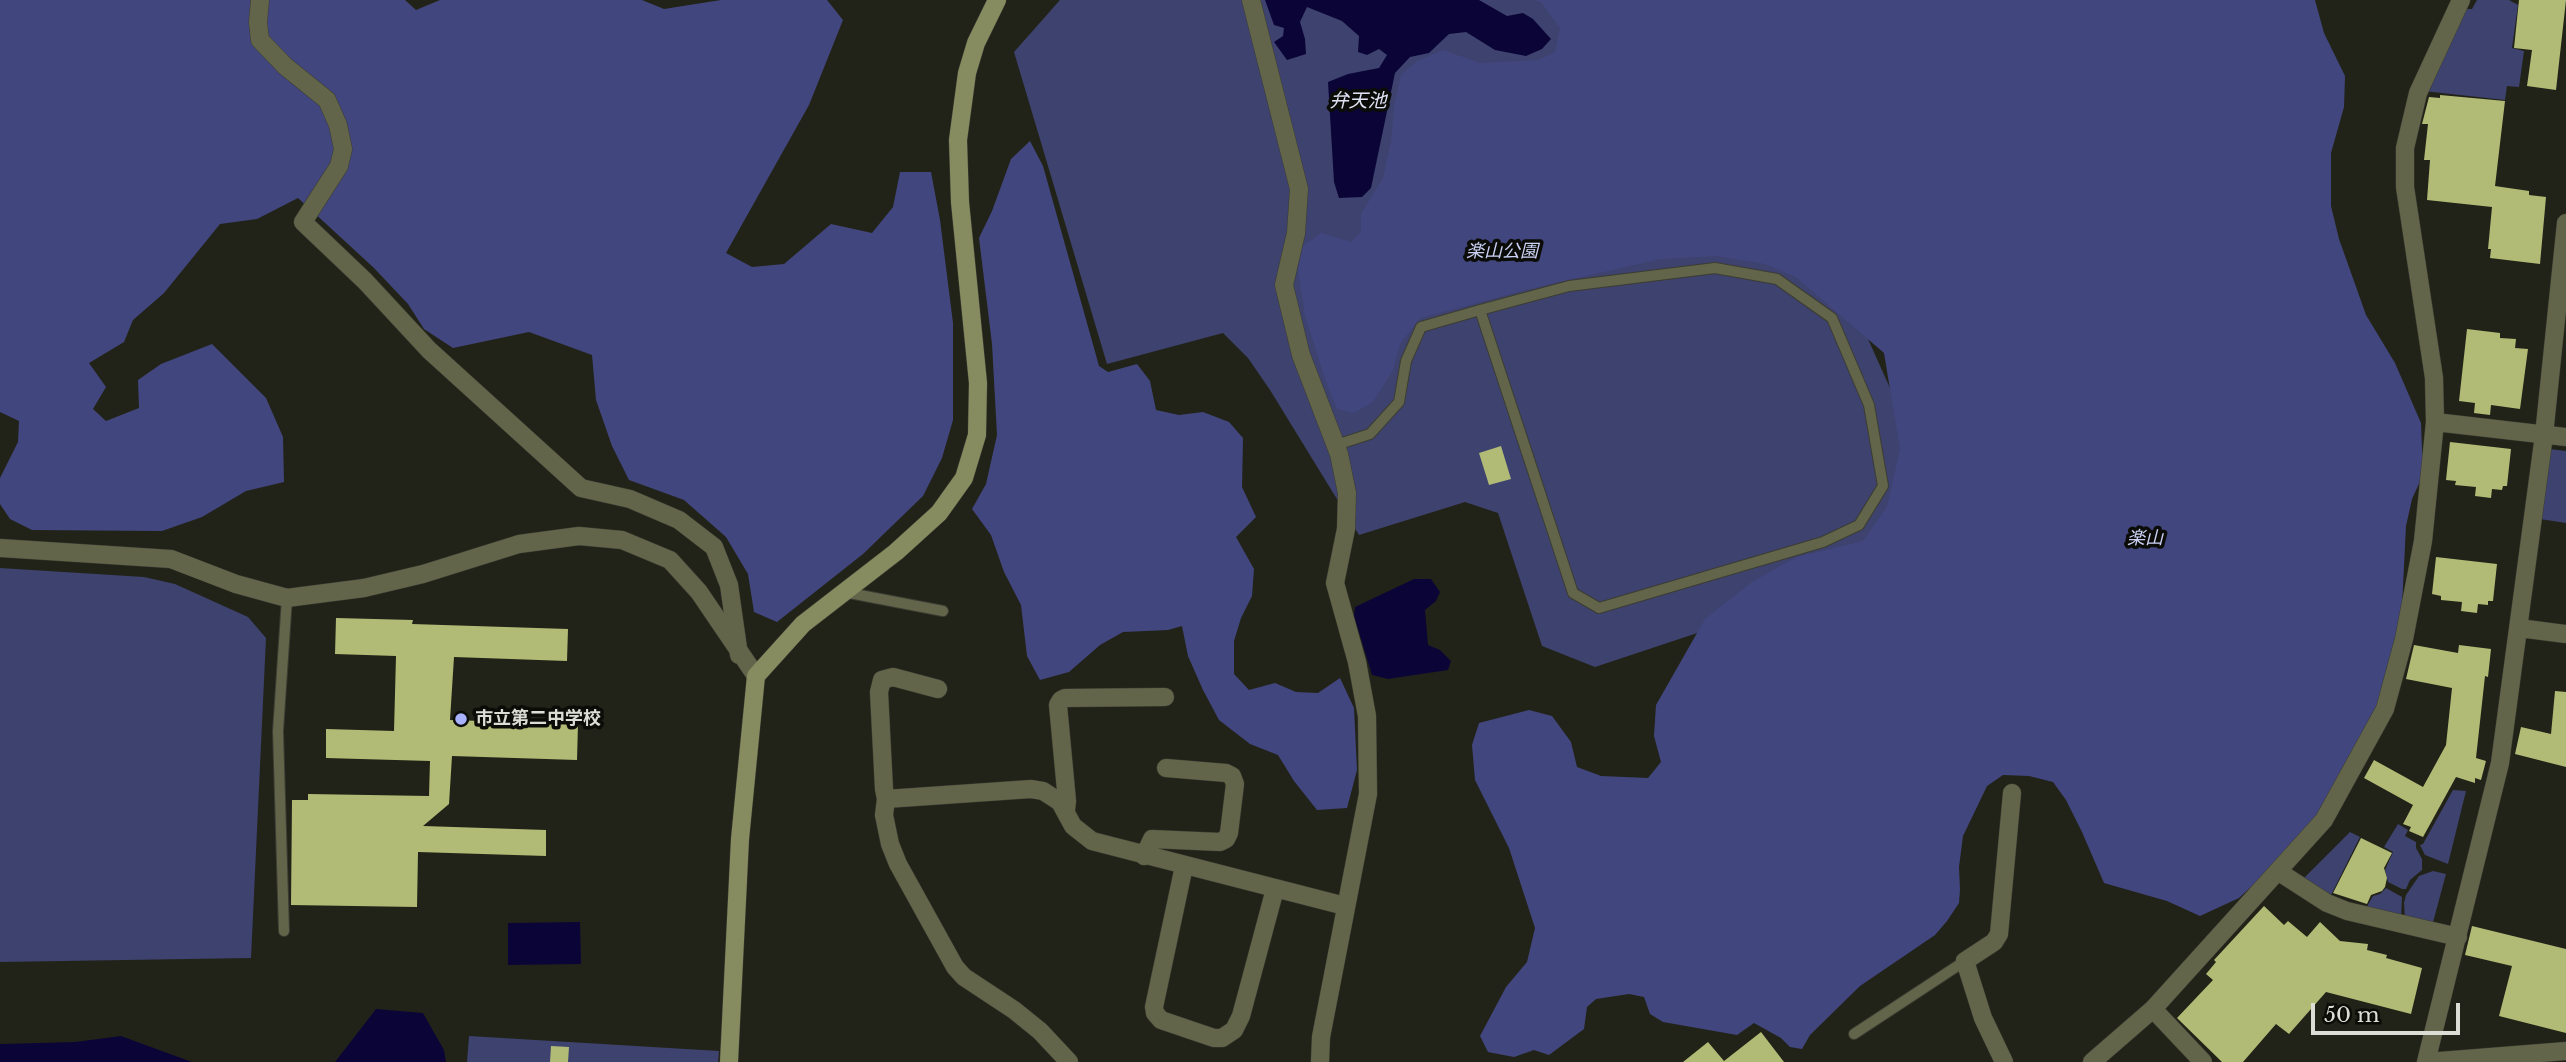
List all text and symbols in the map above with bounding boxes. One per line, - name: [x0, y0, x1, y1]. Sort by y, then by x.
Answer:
- water label: 弁天池: [1330, 91, 1386, 113]
- park label: 楽山公園: [1466, 241, 1538, 263]
- park label: 楽山: [2127, 528, 2163, 550]
- place label: 市立第二中学校: [475, 708, 601, 730]
- marker: 市立第二中学校: [453, 711, 469, 727]
- scale bar: [2314, 988, 2463, 1032]
- text: 50 m: [2324, 1002, 2379, 1028]

